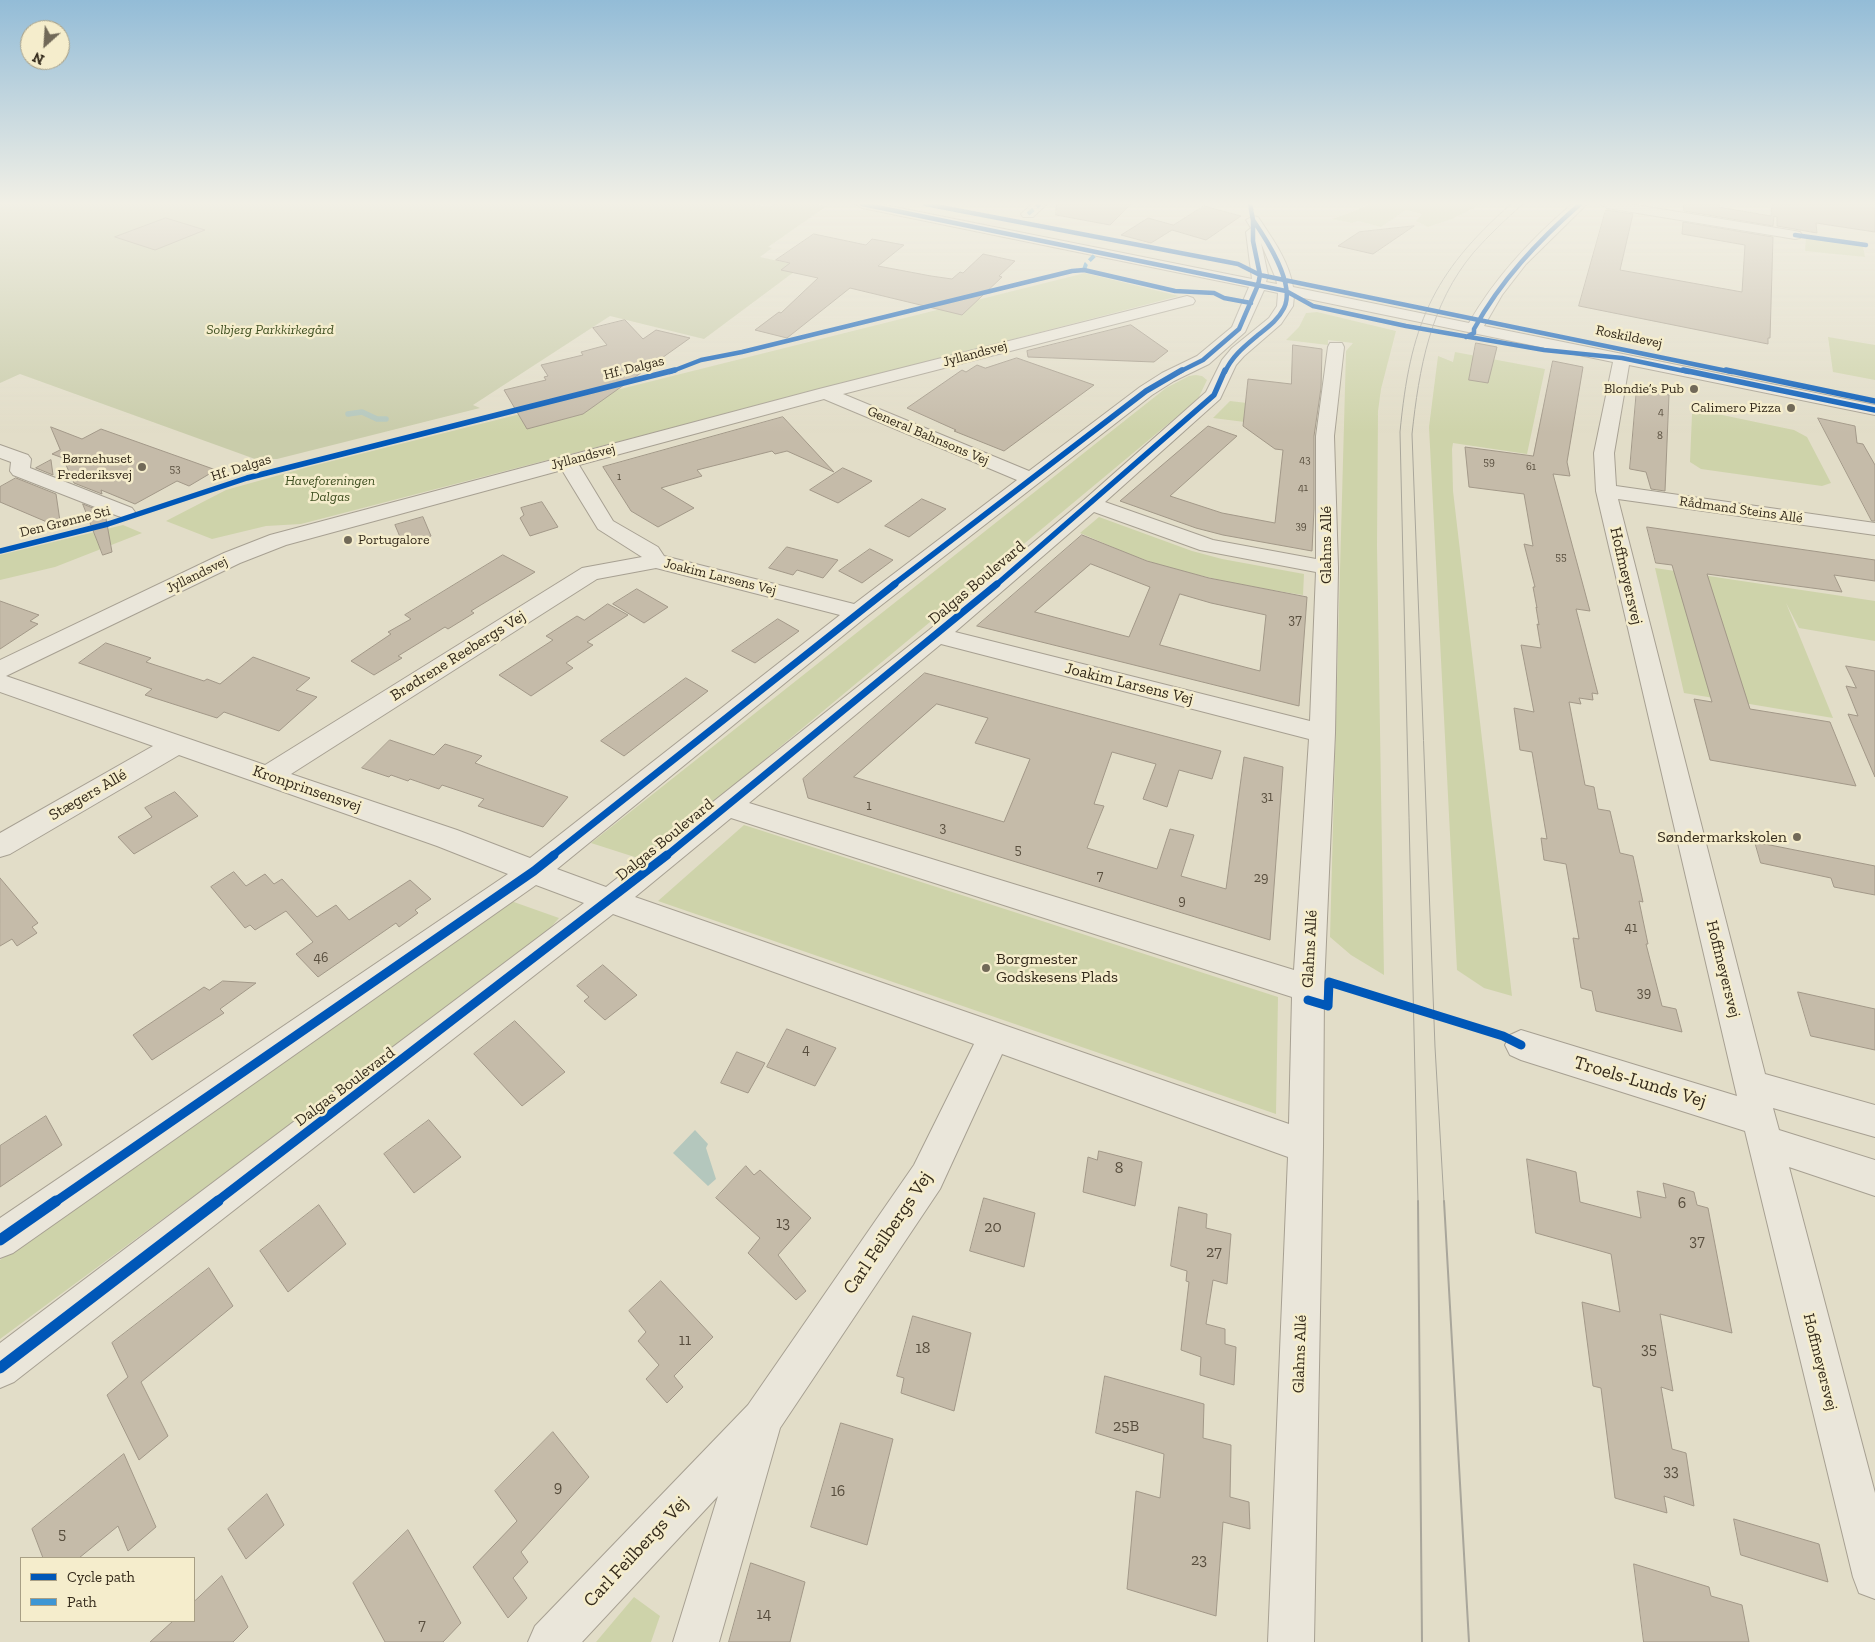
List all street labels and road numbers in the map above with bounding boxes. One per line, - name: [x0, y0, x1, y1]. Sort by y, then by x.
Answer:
- street label: Roskildevej: [1594, 322, 1664, 352]
- street label: Jyllandsvej: [941, 337, 1009, 371]
- street label: Hf. Dalgas: [602, 352, 666, 384]
- street label: General Bahnsons Vej: [865, 403, 991, 469]
- street label: Jyllandsvej: [549, 440, 617, 474]
- street label: Hf. Dalgas: [209, 451, 273, 485]
- street label: Rådmand Steins Allé: [1678, 493, 1804, 527]
- street label: Den Grønne Sti: [18, 503, 112, 541]
- street label: Glahns Allé: [1316, 506, 1336, 584]
- street label: Hoffmeyersvej: [1605, 525, 1647, 627]
- street label: Dalgas Boulevard: [925, 537, 1029, 629]
- street label: Jyllandsvej: [164, 553, 230, 597]
- street label: Joakim Larsens Vej: [662, 555, 778, 599]
- street label: Brødrene Reebergs Vej: [387, 607, 529, 705]
- street label: Joakim Larsens Vej: [1063, 659, 1195, 709]
- street label: Kronprinsensvej: [250, 761, 364, 817]
- street label: Stægers Allé: [46, 765, 130, 825]
- street label: Dalgas Boulevard: [612, 795, 718, 885]
- street label: Glahns Allé: [1298, 909, 1322, 989]
- street label: Hoffmeyersvej: [1702, 918, 1744, 1020]
- street label: Dalgas Boulevard: [291, 1043, 399, 1131]
- street label: Troels-Lunds Vej: [1571, 1051, 1709, 1113]
- street label: Carl Feilbergs Vej: [839, 1167, 937, 1299]
- street label: Hoffmeyersvej: [1799, 1311, 1841, 1413]
- street label: Glahns Allé: [1289, 1315, 1311, 1393]
- street label: Carl Feilbergs Vej: [579, 1492, 693, 1612]

